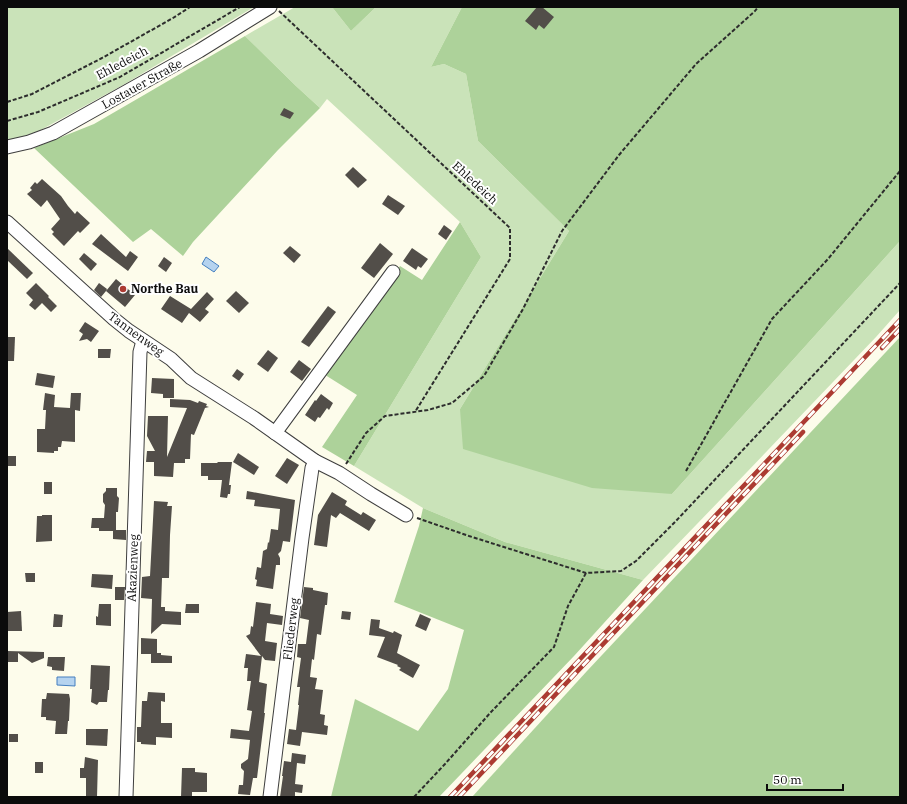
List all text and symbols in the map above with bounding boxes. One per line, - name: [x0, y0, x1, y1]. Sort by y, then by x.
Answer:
- street label: Ehledeich: [93, 42, 151, 82]
- street label: Lostauer Straße: [99, 55, 185, 112]
- street label: Ehledeich: [450, 158, 501, 208]
- place label: Northe Bau: [131, 281, 199, 296]
- marker: Northe Bau: [118, 284, 128, 294]
- street label: Tannenweg: [105, 308, 168, 359]
- street label: Akazienweg: [124, 533, 141, 602]
- street label: Fliederweg: [279, 596, 302, 661]
- scale bar: [767, 766, 843, 792]
- text: 50 m: [773, 772, 802, 787]

